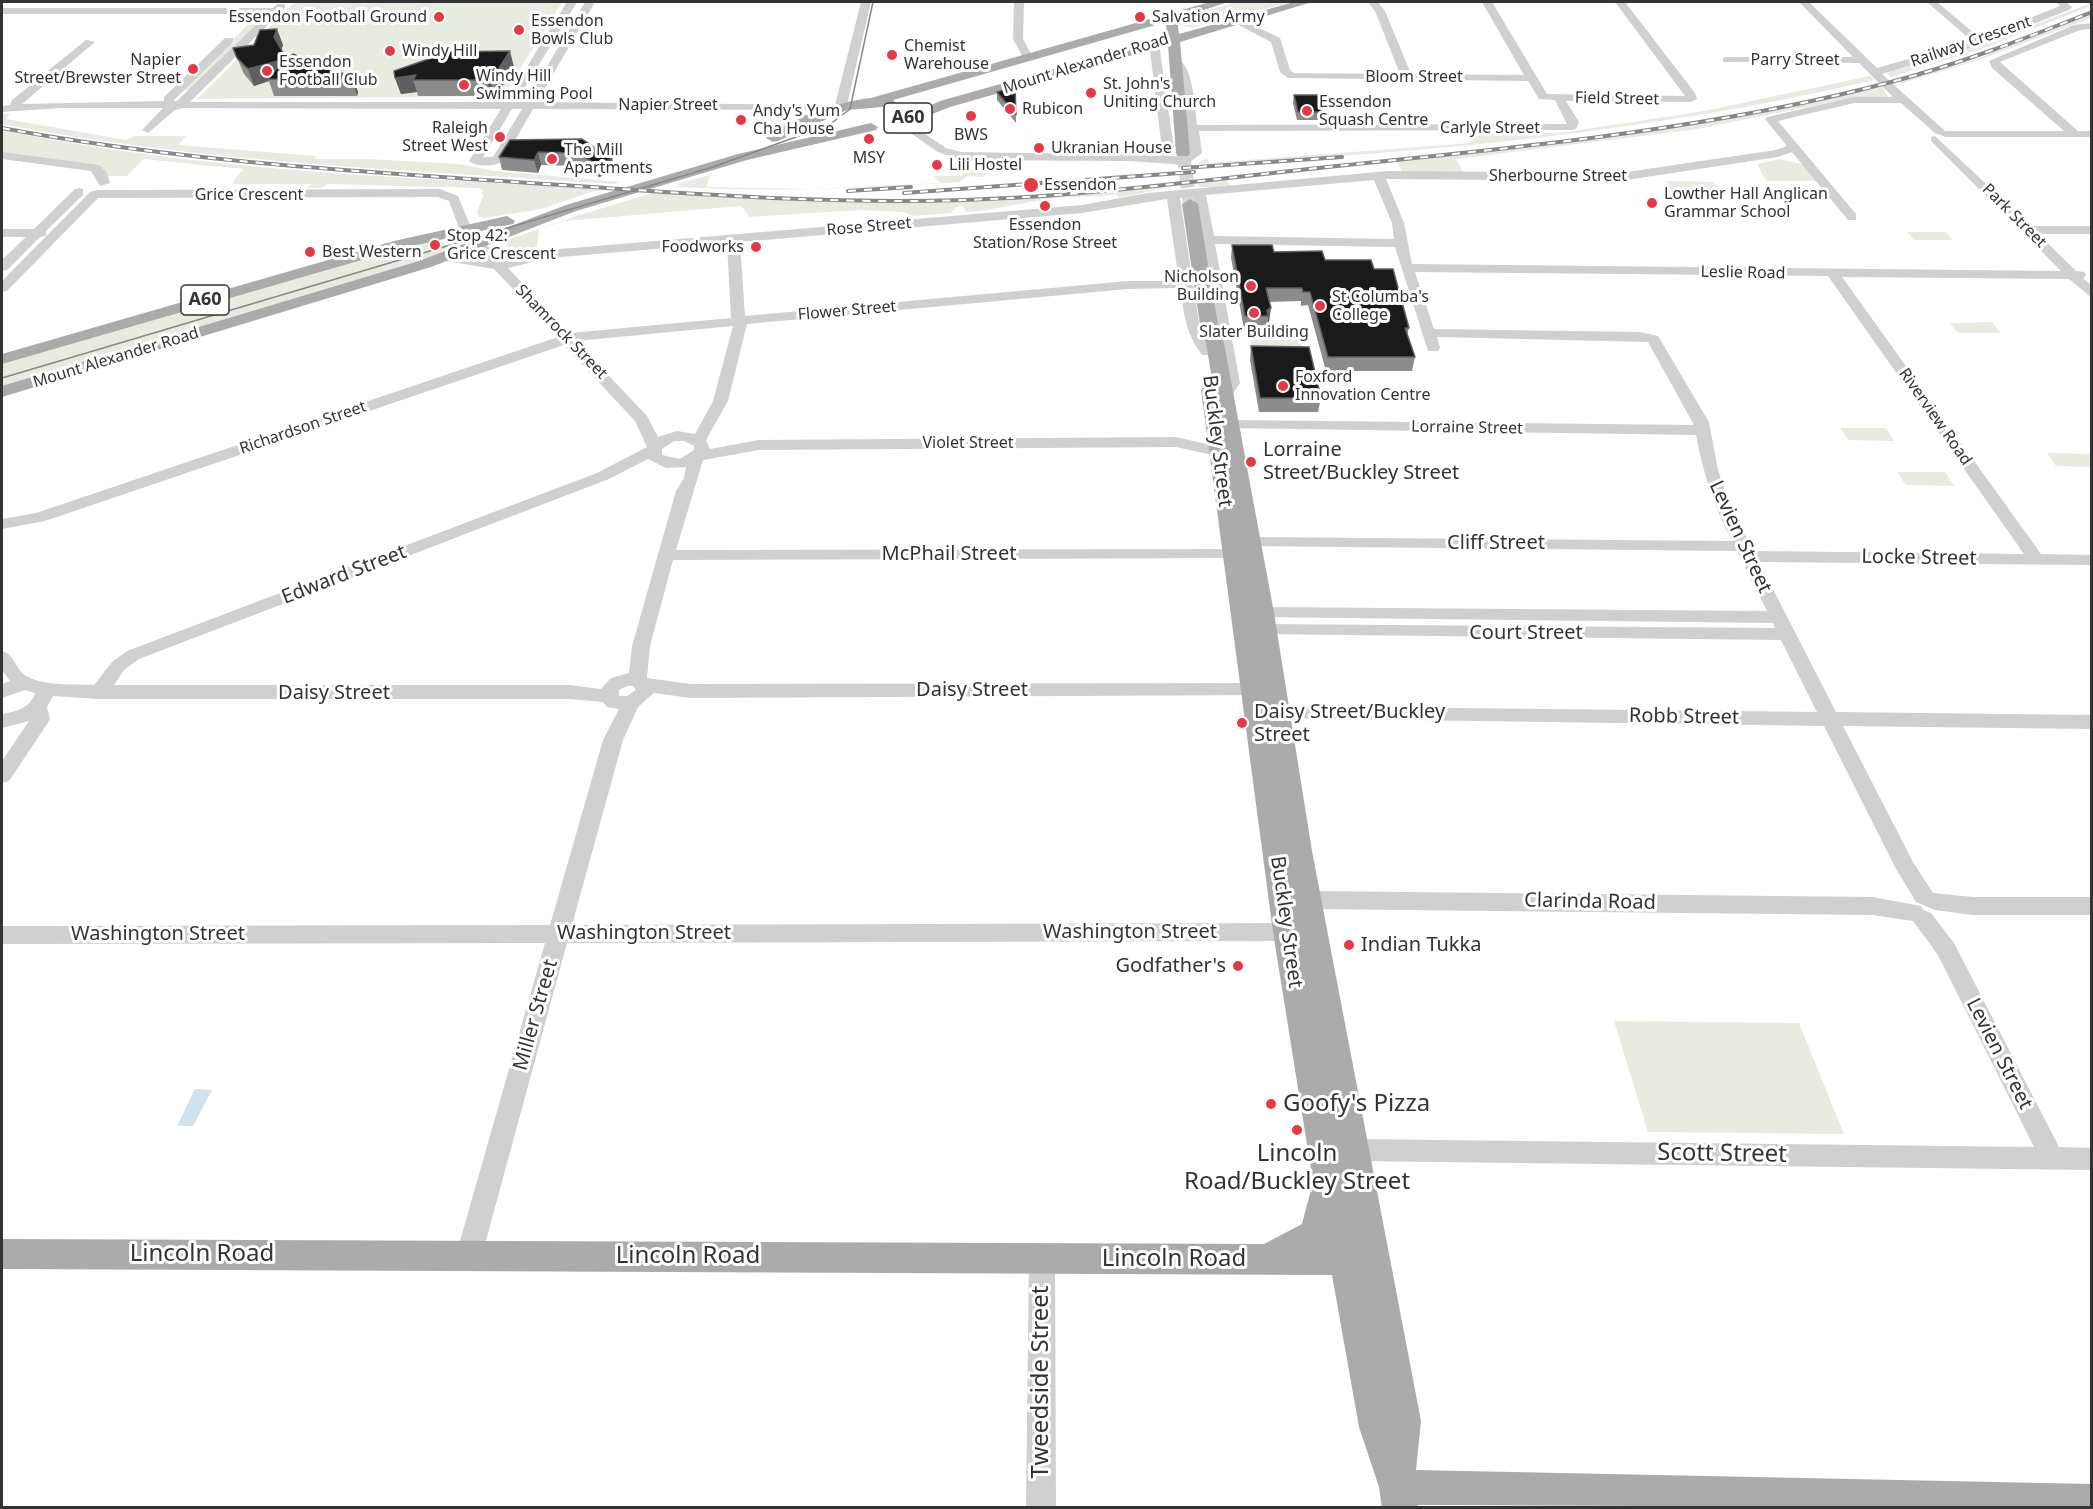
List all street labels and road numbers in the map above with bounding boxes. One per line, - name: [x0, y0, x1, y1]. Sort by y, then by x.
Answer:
- street label: Railway Crescent: [1908, 12, 2034, 72]
- street label: Mount Alexander Road: [1001, 30, 1171, 98]
- street label: Parry Street: [1751, 50, 1839, 70]
- street label: Bloom Street: [1365, 67, 1463, 87]
- street label: Field Street: [1575, 89, 1659, 109]
- street label: Napier Street: [618, 95, 718, 115]
- road number: A60: [884, 103, 932, 133]
- street label: Carlyle Street: [1440, 118, 1540, 138]
- street label: Sherbourne Street: [1489, 166, 1627, 186]
- street label: Park Street: [1978, 180, 2050, 252]
- street label: Grice Crescent: [195, 185, 303, 205]
- street label: Rose Street: [826, 214, 912, 240]
- street label: Leslie Road: [1700, 263, 1786, 283]
- street label: Shamrock Street: [511, 281, 611, 383]
- road number: A60: [181, 285, 229, 315]
- street label: Flower Street: [797, 297, 897, 325]
- street label: Mount Alexander Road: [31, 324, 201, 392]
- street label: Riverview Road: [1894, 365, 1976, 469]
- street label: Buckley Street: [1197, 374, 1237, 508]
- street label: Richardson Street: [237, 397, 369, 459]
- street label: Lorraine Street: [1411, 417, 1523, 439]
- street label: Violet Street: [922, 433, 1014, 453]
- street label: Levien Street: [1703, 477, 1777, 597]
- street label: Cliff Street: [1447, 531, 1545, 555]
- street label: Edward Street: [278, 540, 410, 610]
- street label: McPhail Street: [882, 542, 1016, 566]
- street label: Locke Street: [1861, 545, 1977, 571]
- street label: Court Street: [1469, 621, 1583, 645]
- street label: Daisy Street: [916, 678, 1028, 702]
- street label: Daisy Street: [278, 681, 390, 705]
- street label: Robb Street: [1629, 704, 1739, 730]
- street label: Buckley Street: [1265, 855, 1307, 989]
- street label: Clarinda Road: [1524, 889, 1656, 915]
- street label: Washington Street: [1043, 920, 1217, 944]
- street label: Washington Street: [557, 921, 731, 945]
- street label: Washington Street: [71, 922, 245, 946]
- street label: Miller Street: [509, 957, 563, 1073]
- street label: Levien Street: [1961, 994, 2037, 1114]
- street label: Scott Street: [1657, 1138, 1787, 1170]
- street label: Lincoln Road: [130, 1240, 274, 1268]
- street label: Lincoln Road: [616, 1242, 760, 1270]
- street label: Lincoln Road: [1102, 1245, 1246, 1273]
- street label: Tweedside Street: [1027, 1286, 1055, 1478]

